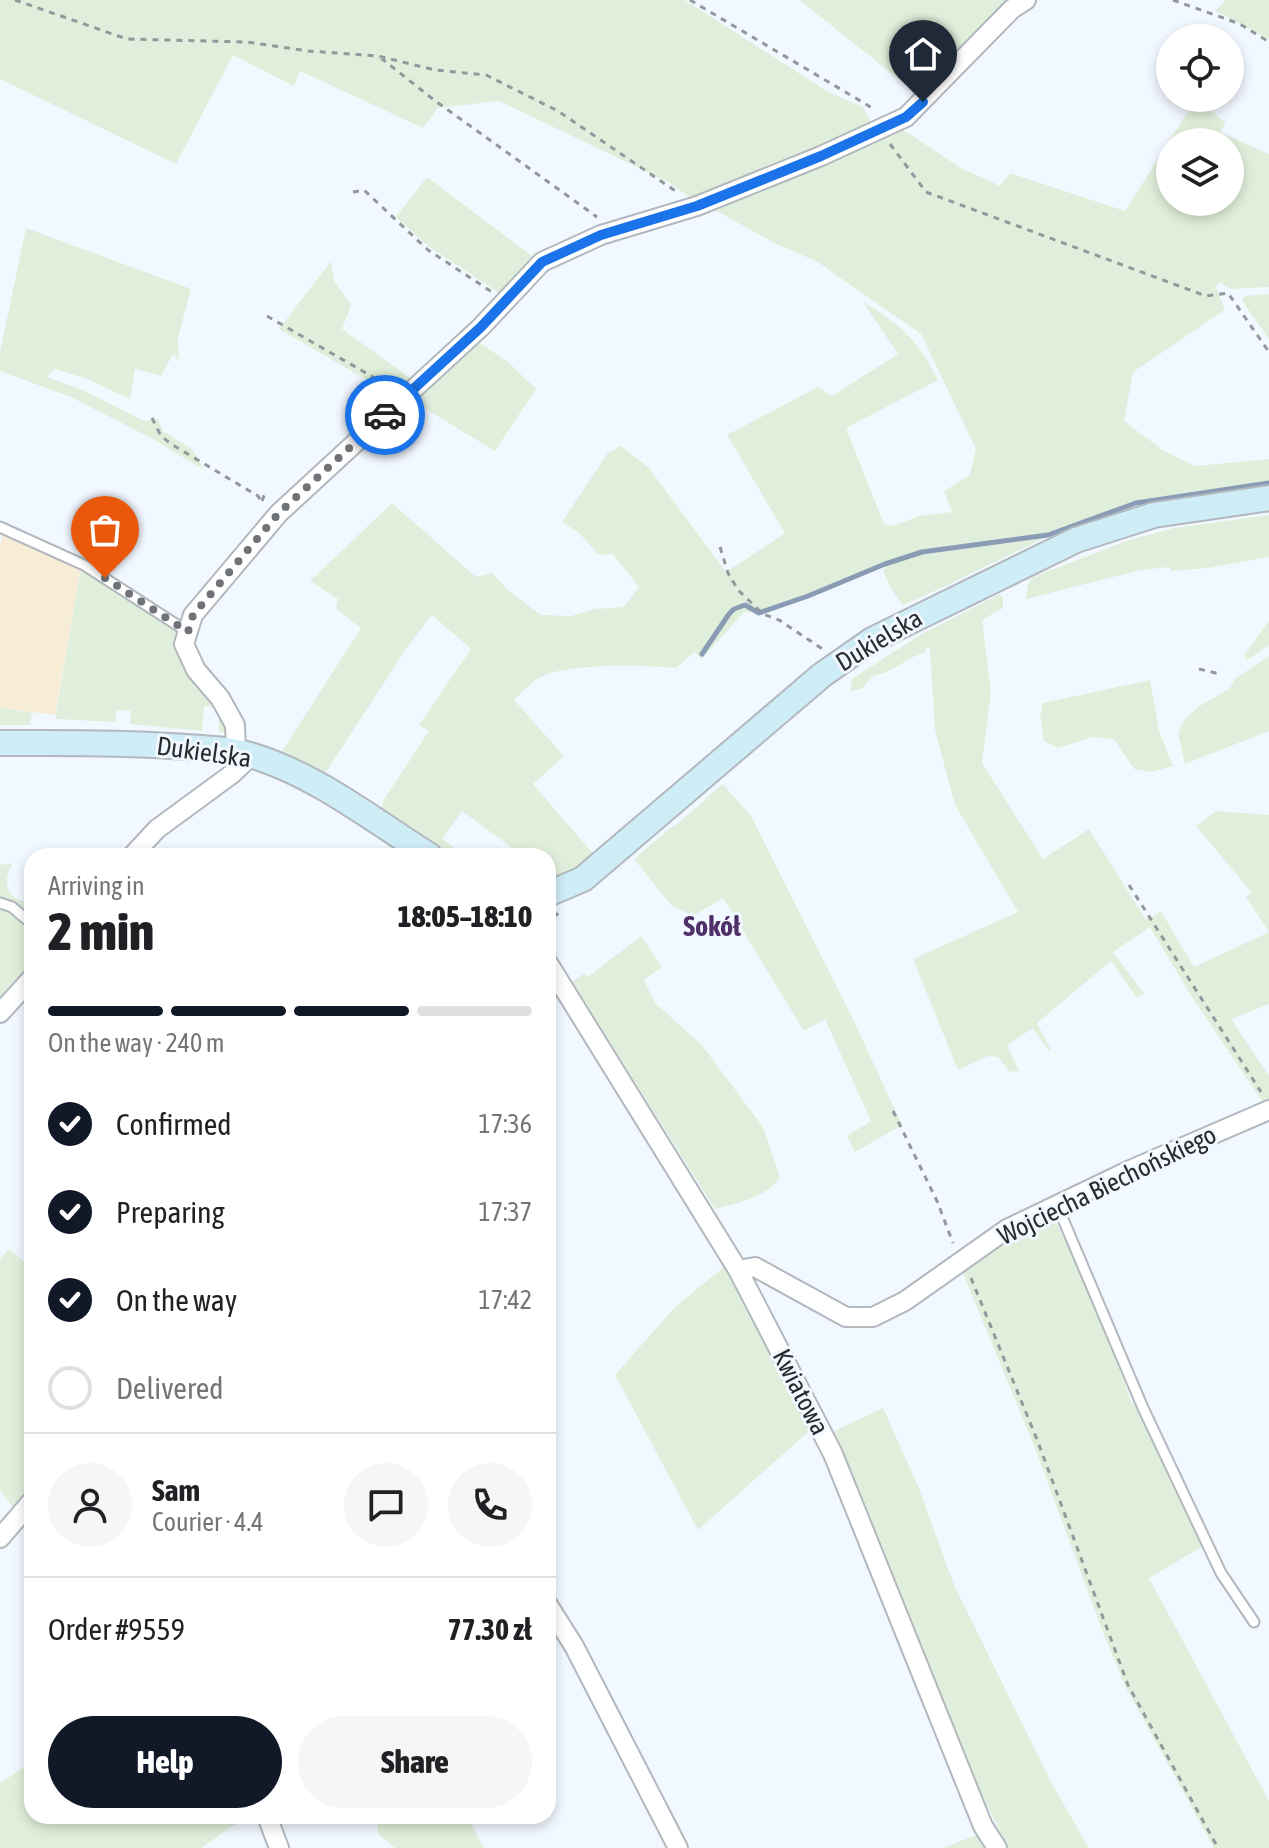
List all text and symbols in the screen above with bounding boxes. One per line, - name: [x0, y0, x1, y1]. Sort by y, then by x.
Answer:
- pin: [889, 20, 957, 102]
- map controls: [1156, 24, 1244, 216]
- button: locate: [1156, 24, 1244, 112]
- icon: home: [901, 32, 945, 76]
- button: layers: [1156, 128, 1244, 216]
- courier: [345, 375, 425, 455]
- icon: car: [363, 393, 407, 437]
- pin: [71, 496, 139, 578]
- icon: bag: [83, 508, 127, 552]
- street label: Dukielska: [830, 603, 928, 677]
- street label: Dukielska: [155, 731, 253, 773]
- text: Arriving in: [48, 871, 145, 901]
- text: 18:05–18:10: [397, 899, 532, 933]
- text: 2 min: [48, 901, 154, 961]
- district label: Sokół: [683, 910, 741, 942]
- text: On the way · 240 m: [48, 1028, 225, 1058]
- icon: check: [48, 1102, 92, 1146]
- text: Confirmed: [116, 1107, 231, 1141]
- text: 17:36: [478, 1109, 532, 1139]
- street label: Wojciecha Biechońskiego: [993, 1119, 1221, 1251]
- icon: check: [48, 1190, 92, 1234]
- text: Preparing: [116, 1195, 225, 1229]
- text: 17:37: [478, 1197, 532, 1227]
- icon: check: [48, 1278, 92, 1322]
- text: On the way: [116, 1283, 237, 1317]
- text: 17:42: [478, 1285, 532, 1315]
- street label: Kwiatowa: [767, 1344, 835, 1440]
- text: Delivered: [116, 1371, 224, 1405]
- button: person: [48, 1463, 132, 1547]
- button: chat: [344, 1463, 428, 1547]
- button: phone: [448, 1463, 532, 1547]
- text: Sam: [152, 1473, 200, 1507]
- text: Courier · 4.4: [152, 1507, 263, 1537]
- text: Order #9559: [48, 1612, 185, 1646]
- text: 77.30 zł: [447, 1612, 532, 1646]
- button: Help: [48, 1716, 282, 1808]
- button: Share: [298, 1716, 532, 1808]

